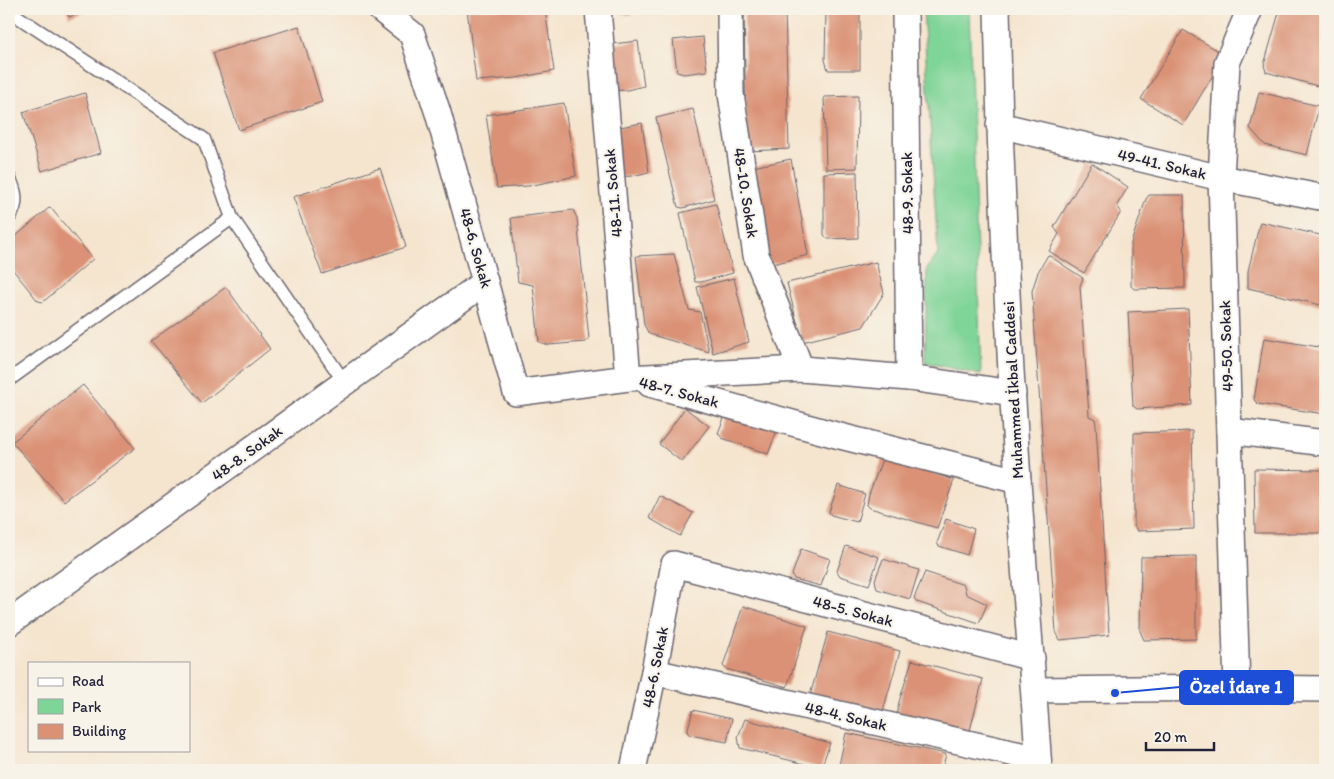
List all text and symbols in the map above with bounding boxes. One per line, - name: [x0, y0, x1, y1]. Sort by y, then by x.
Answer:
- street label: 49-41. Sokak: [1116, 145, 1208, 183]
- street label: 48-10. Sokak: [729, 147, 763, 239]
- street label: 48-11. Sokak: [600, 148, 626, 238]
- street label: 48-9. Sokak: [897, 152, 917, 234]
- street label: 48-6. Sokak: [456, 206, 496, 290]
- street label: 49-50. Sokak: [1215, 300, 1237, 392]
- street label: Muhammed İkbal Caddesi: [999, 301, 1027, 479]
- street label: 48-7. Sokak: [637, 372, 721, 412]
- street label: 48-8. Sokak: [208, 421, 286, 485]
- street label: 48-5. Sokak: [811, 591, 895, 631]
- street label: 48-6. Sokak: [638, 625, 672, 709]
- legend: [28, 662, 190, 752]
- callout: Özel İdare 1: [1180, 671, 1293, 704]
- text: Road: [72, 672, 105, 690]
- text: Özel İdare 1: [1190, 676, 1283, 698]
- street label: 48-4. Sokak: [803, 697, 889, 735]
- text: Park: [72, 698, 102, 716]
- scale bar: [1146, 719, 1214, 751]
- text: Building: [72, 722, 126, 740]
- text: 20 m: [1154, 728, 1188, 746]

